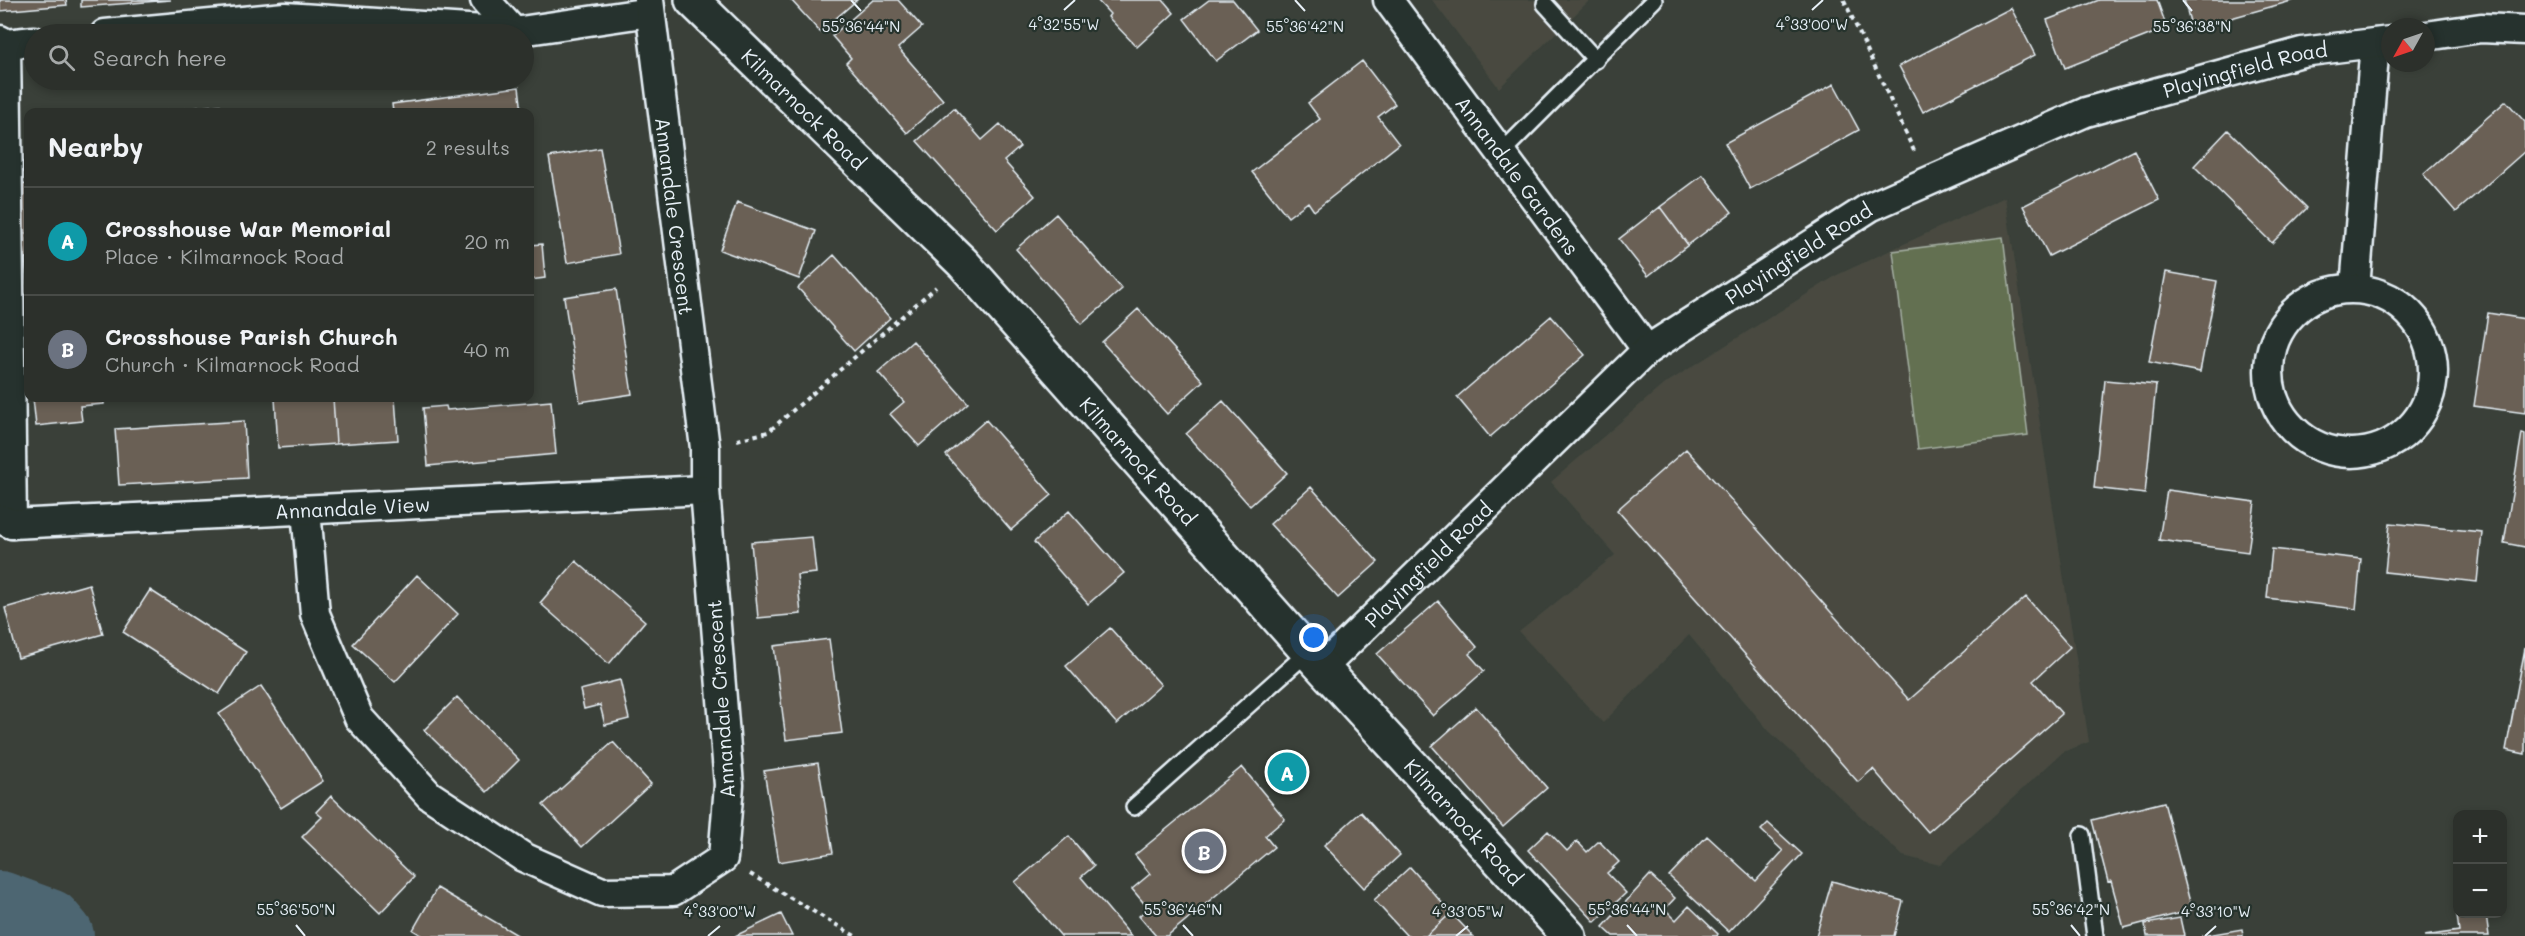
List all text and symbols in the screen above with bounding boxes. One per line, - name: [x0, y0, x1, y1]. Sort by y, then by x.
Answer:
- text: 4°32'55"W: [1029, 14, 1100, 34]
- text: 4°33'00"W: [1776, 14, 1848, 34]
- text: 55°36'44"N: [822, 16, 900, 36]
- text: 55°36'42"N: [1266, 16, 1344, 36]
- text: 55°36'38"N: [2153, 16, 2231, 36]
- north arrow: [2381, 18, 2435, 72]
- search box: [24, 24, 534, 90]
- street label: Playingfield Road: [2160, 36, 2329, 103]
- icon: search: [45, 41, 78, 74]
- street label: Kilmarnock Road: [736, 42, 872, 175]
- text: Search here: [93, 43, 227, 72]
- street label: Annandale Gardens: [1450, 90, 1585, 260]
- street label: Annandale Crescent: [650, 116, 700, 316]
- text: Nearby: [48, 130, 143, 164]
- text: 2 results: [426, 134, 510, 160]
- street label: Playingfield Road: [1720, 196, 1877, 310]
- text: Crosshouse War Memorial: [105, 214, 391, 243]
- text: A: [61, 228, 74, 254]
- text: 20 m: [464, 228, 510, 254]
- text: Place · Kilmarnock Road: [105, 243, 344, 269]
- text: Crosshouse Parish Church: [105, 322, 398, 351]
- text: B: [61, 336, 74, 362]
- text: 40 m: [464, 336, 510, 362]
- text: Church · Kilmarnock Road: [105, 351, 359, 377]
- street label: Kilmarnock Road: [1074, 391, 1202, 531]
- street label: Annandale View: [274, 490, 431, 524]
- street label: Playingfield Road: [1358, 496, 1498, 633]
- street label: Annandale Crescent: [700, 599, 740, 799]
- your location: [1299, 623, 1328, 652]
- pin: A: [1268, 750, 1306, 794]
- street label: Kilmarnock Road: [1399, 753, 1529, 891]
- map controls: [2453, 810, 2507, 918]
- button: +: [2453, 810, 2507, 864]
- pin: B: [1184, 828, 1224, 874]
- button: −: [2453, 864, 2507, 918]
- text: 55°36'50"N: [257, 899, 335, 919]
- text: 55°36'46"N: [1144, 899, 1222, 919]
- text: 55°36'44"N: [1588, 899, 1666, 919]
- text: 55°36'42"N: [2032, 899, 2110, 919]
- text: 4°33'00"W: [684, 901, 756, 921]
- text: 4°33'05"W: [1432, 901, 1504, 921]
- text: 4°33'10"W: [2181, 901, 2251, 921]

